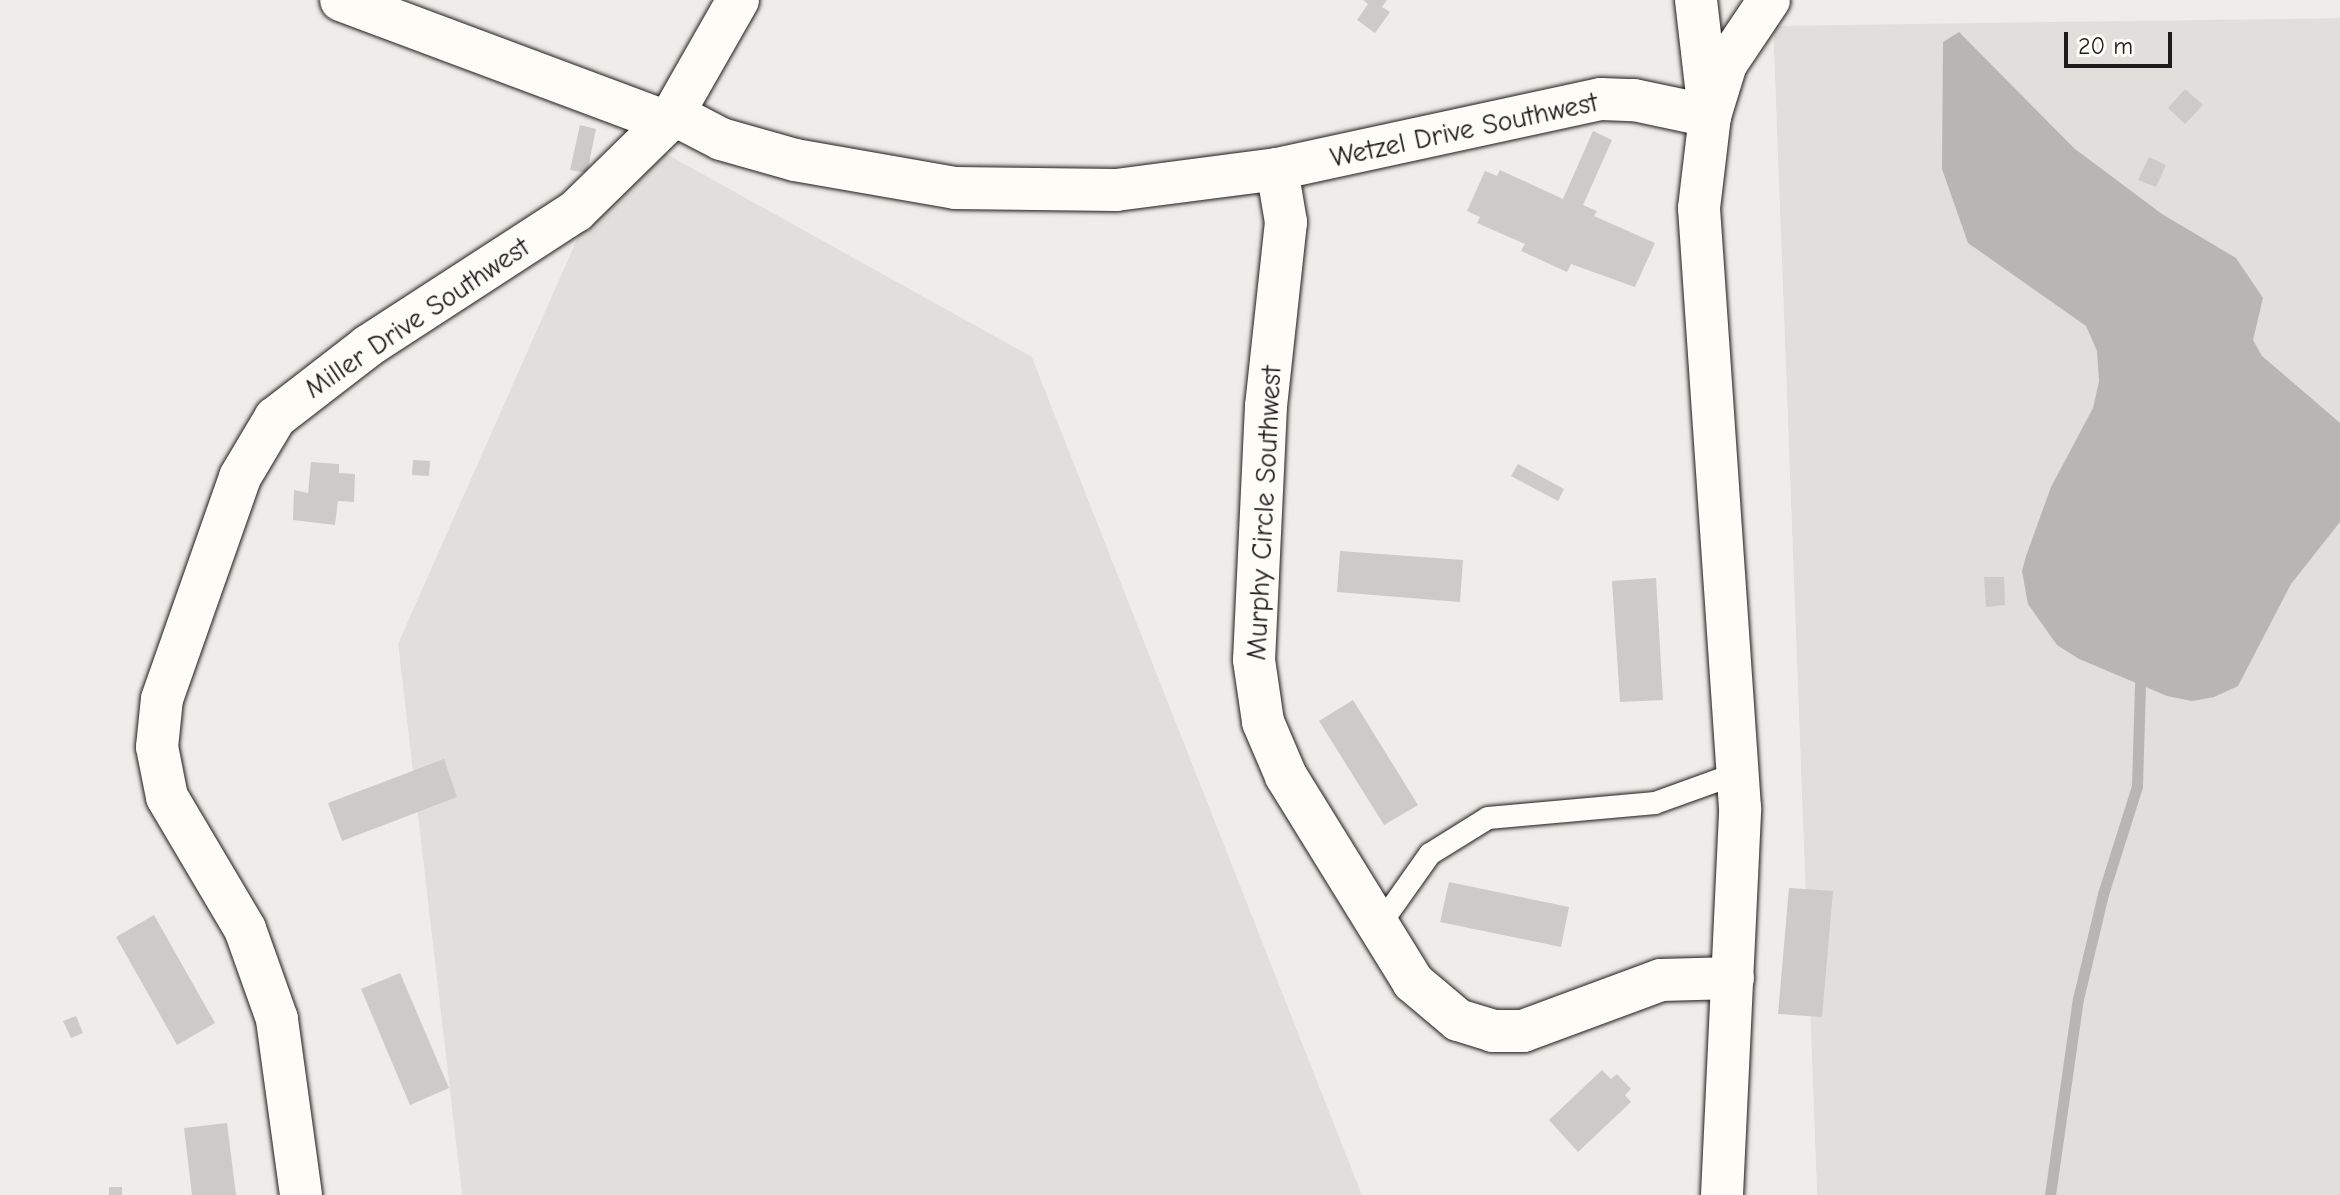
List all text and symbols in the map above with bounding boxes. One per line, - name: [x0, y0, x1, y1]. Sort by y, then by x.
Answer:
- scale bar: [2068, 16, 2176, 66]
- text: 20 m: [2078, 32, 2133, 60]
- street label: Wetzel Drive Southwest: [1327, 85, 1601, 175]
- street label: Miller Drive Southwest: [298, 230, 536, 406]
- street label: Murphy Circle Southwest: [1240, 365, 1288, 661]

